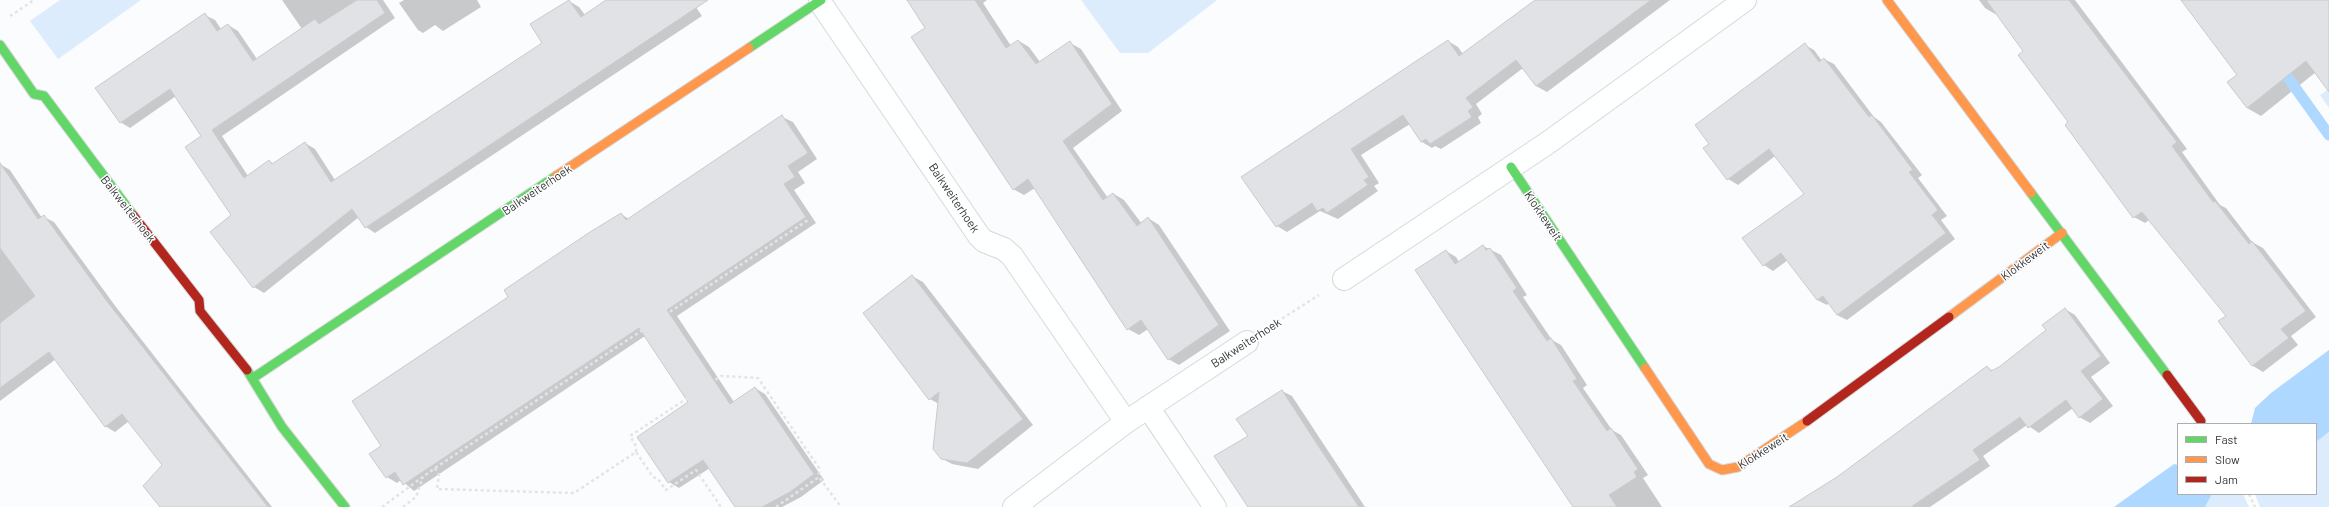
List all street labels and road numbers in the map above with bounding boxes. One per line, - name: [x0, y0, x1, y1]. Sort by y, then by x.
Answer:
- street label: Balkweiterhoek: [926, 161, 982, 235]
- street label: Balkweiterhoek: [500, 162, 574, 218]
- street label: Balkweiterhoek: [98, 173, 158, 245]
- street label: Klokkeweit: [1521, 188, 1565, 244]
- street label: Klokkeweit: [1998, 238, 2052, 284]
- street label: Balkweiterhoek: [1208, 315, 1284, 371]
- street label: Klokkeweit: [1735, 430, 1791, 472]

